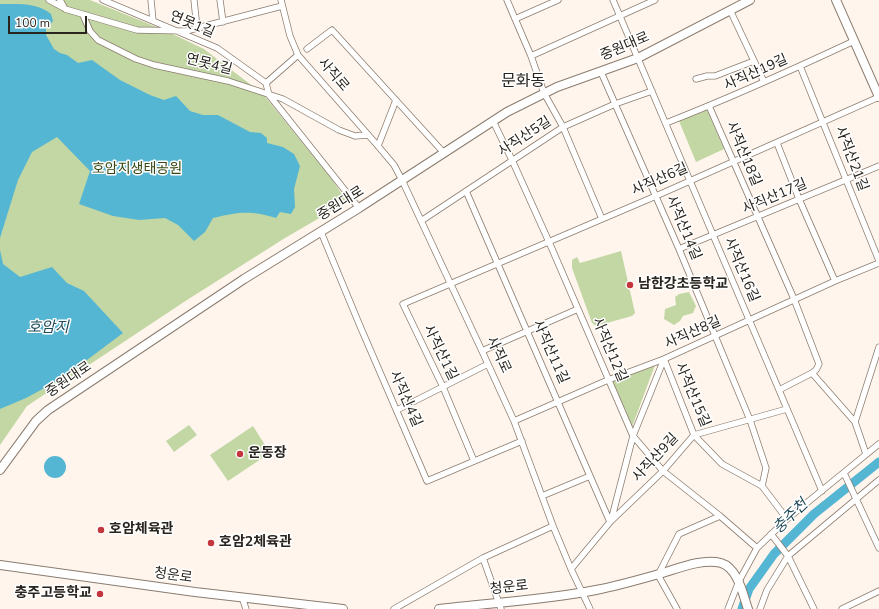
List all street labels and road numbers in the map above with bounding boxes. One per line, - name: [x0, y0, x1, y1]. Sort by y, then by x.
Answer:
- street label: 연못1길: [167, 8, 217, 42]
- street label: 중원대로: [598, 29, 652, 65]
- street label: 연못4길: [184, 51, 234, 79]
- street label: 사직산19길: [721, 51, 791, 95]
- street label: 사직로: [314, 55, 352, 95]
- street label: 사직산5길: [495, 114, 555, 160]
- street label: 사직산18길: [722, 119, 764, 189]
- street label: 사직산21길: [831, 124, 871, 194]
- street label: 사직산6길: [629, 160, 691, 200]
- street label: 사직산17길: [740, 176, 810, 218]
- street label: 중원대로: [315, 183, 367, 225]
- street label: 사직산14길: [662, 193, 704, 263]
- street label: 사직산16길: [720, 235, 762, 305]
- street label: 사직산8길: [662, 313, 724, 353]
- street label: 사직산12길: [588, 315, 630, 385]
- street label: 사직산11길: [528, 317, 572, 387]
- street label: 사직산1길: [419, 322, 461, 384]
- street label: 사직로: [482, 334, 514, 376]
- street label: 중원대로: [43, 359, 95, 401]
- street label: 사직산15길: [671, 360, 713, 430]
- street label: 사직산4길: [385, 368, 425, 430]
- street label: 사직산9길: [629, 430, 683, 486]
- street label: 청운로: [153, 565, 193, 587]
- street label: 청운로: [489, 578, 529, 598]

